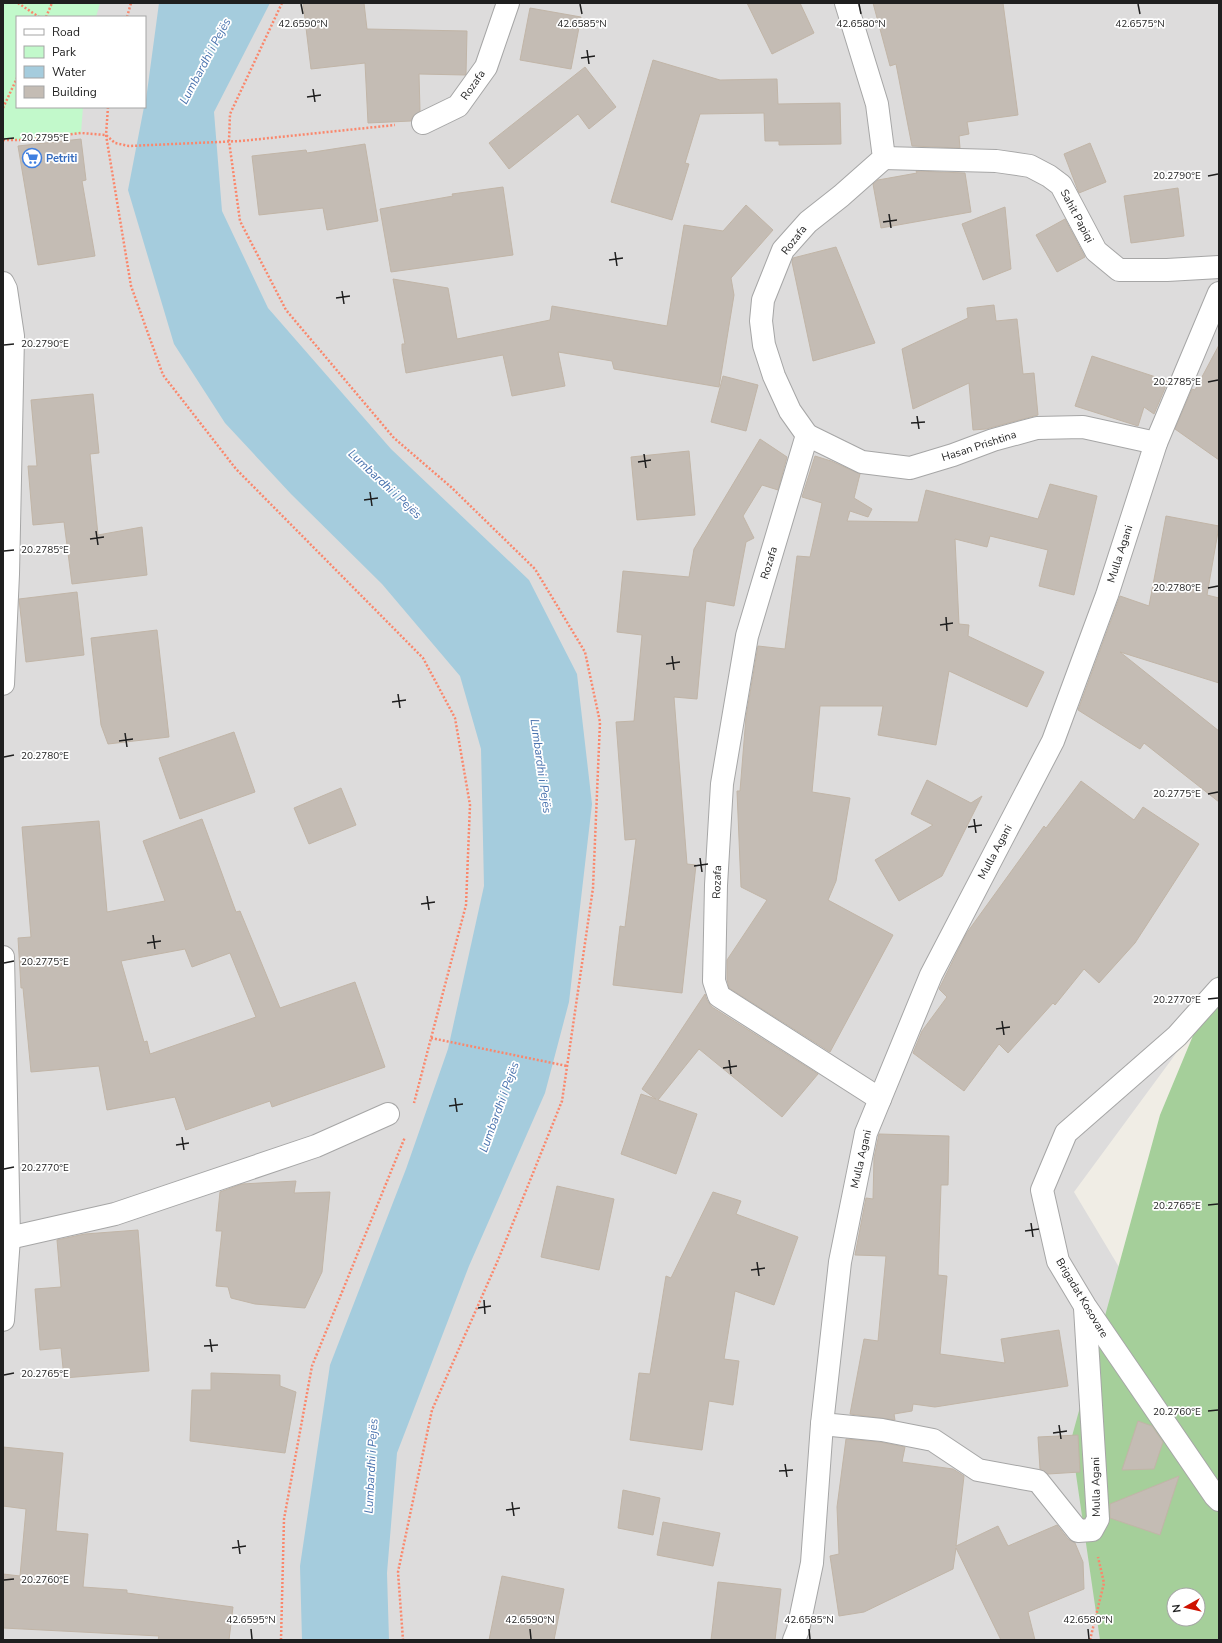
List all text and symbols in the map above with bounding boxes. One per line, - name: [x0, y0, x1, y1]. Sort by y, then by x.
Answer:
- water label: Lumbardhi i Pejës: [176, 15, 235, 107]
- legend: [16, 16, 146, 108]
- text: 42.6590°N: [278, 17, 328, 31]
- text: 42.6585°N: [557, 17, 607, 31]
- text: 42.6580°N: [836, 17, 886, 31]
- text: 42.6575°N: [1115, 17, 1165, 31]
- text: Road: [52, 24, 80, 40]
- text: Park: [52, 44, 77, 60]
- text: Water: [52, 64, 86, 80]
- street label: Rozafa: [457, 67, 489, 103]
- text: Building: [52, 84, 97, 100]
- text: 20.2795°E: [21, 131, 69, 145]
- supermarket icon: Petriti: [21, 147, 43, 169]
- place label: Petriti: [46, 151, 77, 166]
- text: 20.2790°E: [1153, 169, 1201, 183]
- street label: Sahit Papiqi: [1057, 187, 1097, 245]
- street label: Rozafa: [778, 222, 810, 258]
- text: 20.2790°E: [21, 337, 69, 351]
- text: 20.2785°E: [1153, 375, 1201, 389]
- street label: Hasan Prishtina: [940, 427, 1018, 465]
- water label: Lumbardhi i Pejës: [345, 446, 425, 522]
- street label: Mulla Agani: [1104, 523, 1136, 585]
- text: 20.2785°E: [21, 543, 69, 557]
- street label: Rozafa: [757, 545, 781, 581]
- text: 20.2780°E: [1153, 581, 1201, 595]
- water label: Lumbardhi i Pejës: [526, 718, 556, 814]
- text: 20.2780°E: [21, 749, 69, 763]
- text: 20.2775°E: [1153, 787, 1201, 801]
- street label: Mulla Agani: [974, 822, 1016, 882]
- street label: Rozafa: [709, 865, 725, 899]
- text: 20.2775°E: [21, 955, 69, 969]
- text: 20.2770°E: [1153, 993, 1201, 1007]
- water label: Lumbardhi i Pejës: [475, 1059, 523, 1154]
- street label: Mulla Agani: [847, 1128, 875, 1190]
- text: 20.2770°E: [21, 1161, 69, 1175]
- text: 20.2765°E: [1153, 1199, 1201, 1213]
- street label: Brigadat Kosovare: [1052, 1255, 1112, 1341]
- text: 20.2765°E: [21, 1367, 69, 1381]
- text: 20.2760°E: [1153, 1405, 1201, 1419]
- water label: Lumbardhi i Pejës: [361, 1418, 381, 1514]
- street label: Mulla Agani: [1088, 1457, 1104, 1517]
- text: 20.2760°E: [21, 1573, 69, 1587]
- north arrow: [1166, 1587, 1206, 1627]
- text: N: [1169, 1603, 1185, 1613]
- text: 42.6595°N: [226, 1613, 276, 1627]
- text: 42.6590°N: [505, 1613, 555, 1627]
- text: 42.6585°N: [784, 1613, 834, 1627]
- text: 42.6580°N: [1063, 1613, 1113, 1627]

